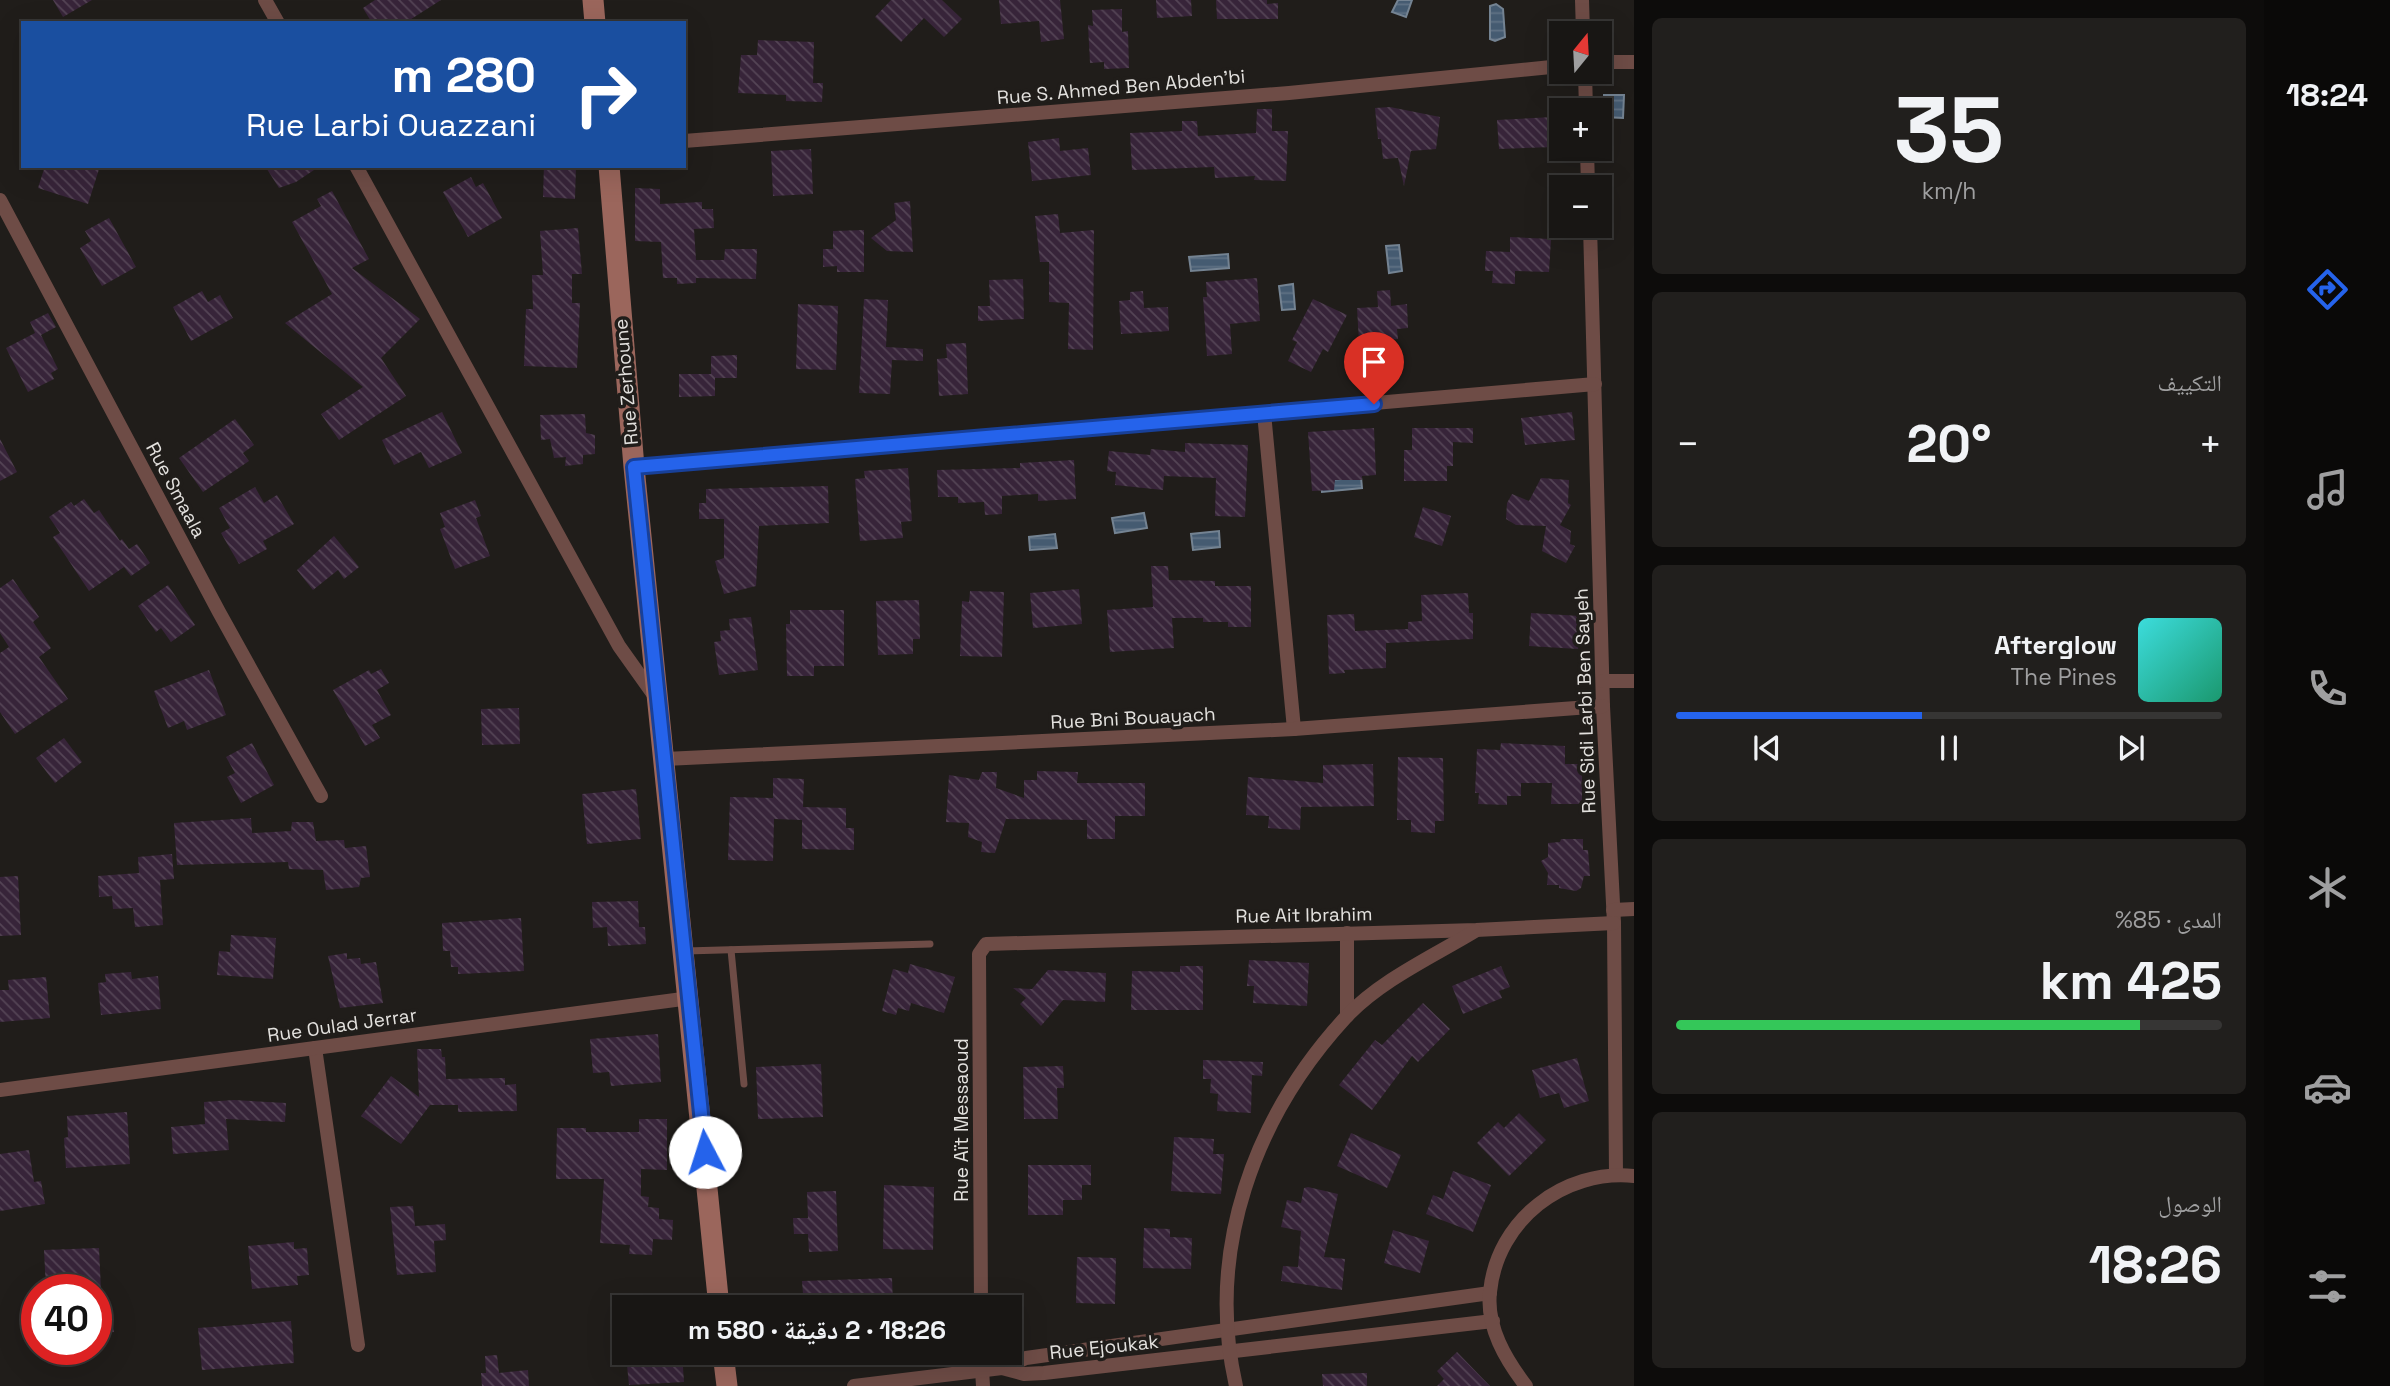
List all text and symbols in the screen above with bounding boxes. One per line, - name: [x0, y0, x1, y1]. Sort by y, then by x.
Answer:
- north arrow: [1549, 21, 1612, 84]
- map controls: [1549, 21, 1612, 238]
- text: 280 m: [391, 44, 536, 106]
- icon: right: [560, 49, 651, 140]
- street label: Rue S. Ahmed Ben Abden'bi: [996, 64, 1246, 110]
- text: 35: [1894, 72, 2004, 189]
- text: 18:24: [2286, 75, 2368, 115]
- button: +: [1549, 98, 1612, 161]
- text: Rue Larbi Ouazzani: [246, 105, 536, 145]
- button: −: [1549, 175, 1612, 238]
- text: km/h: [1922, 176, 1976, 206]
- icon: directions: [2303, 265, 2352, 314]
- street label: Rue Zerhoune: [608, 318, 644, 446]
- pin: [1344, 332, 1404, 404]
- icon: arrive: [1355, 343, 1393, 381]
- text: التكييف: [2157, 368, 2222, 398]
- text: 20°: [1906, 411, 1992, 477]
- text: −: [1676, 420, 1700, 468]
- text: +: [2198, 420, 2222, 468]
- street label: Rue Smaala: [140, 438, 212, 542]
- icon: music: [2303, 465, 2352, 514]
- street label: Rue Sidi Larbi Ben Sayeh: [1569, 588, 1601, 814]
- text: Afterglow: [1994, 628, 2117, 662]
- text: The Pines: [2011, 662, 2117, 692]
- icon: phone: [2303, 664, 2352, 713]
- street label: Rue Bni Bouayach: [1050, 701, 1216, 735]
- icon: previous: [1748, 729, 1786, 767]
- icon: pause: [1930, 729, 1968, 767]
- icon: next: [2112, 729, 2150, 767]
- icon: climate: [2303, 863, 2352, 912]
- street label: Rue Ait Ibrahim: [1235, 901, 1373, 929]
- text: المدى · 85%: [2115, 905, 2222, 935]
- text: 425 km: [2040, 948, 2222, 1014]
- street label: Rue Oulad Jerrar: [266, 1002, 418, 1048]
- street label: Rue Aït Messaoud: [949, 1038, 974, 1202]
- icon: car: [2303, 1063, 2352, 1112]
- position arrow: [668, 1115, 742, 1189]
- text: الوصول: [2158, 1189, 2222, 1219]
- text: 18:26: [2089, 1232, 2222, 1298]
- icon: filters: [2303, 1262, 2352, 1311]
- speed limit sign: 40: [21, 1274, 112, 1365]
- text: 18:26 · 2 دقيقة · 580 m: [688, 1313, 946, 1347]
- street label: Rue Ejoukak: [1048, 1329, 1160, 1365]

